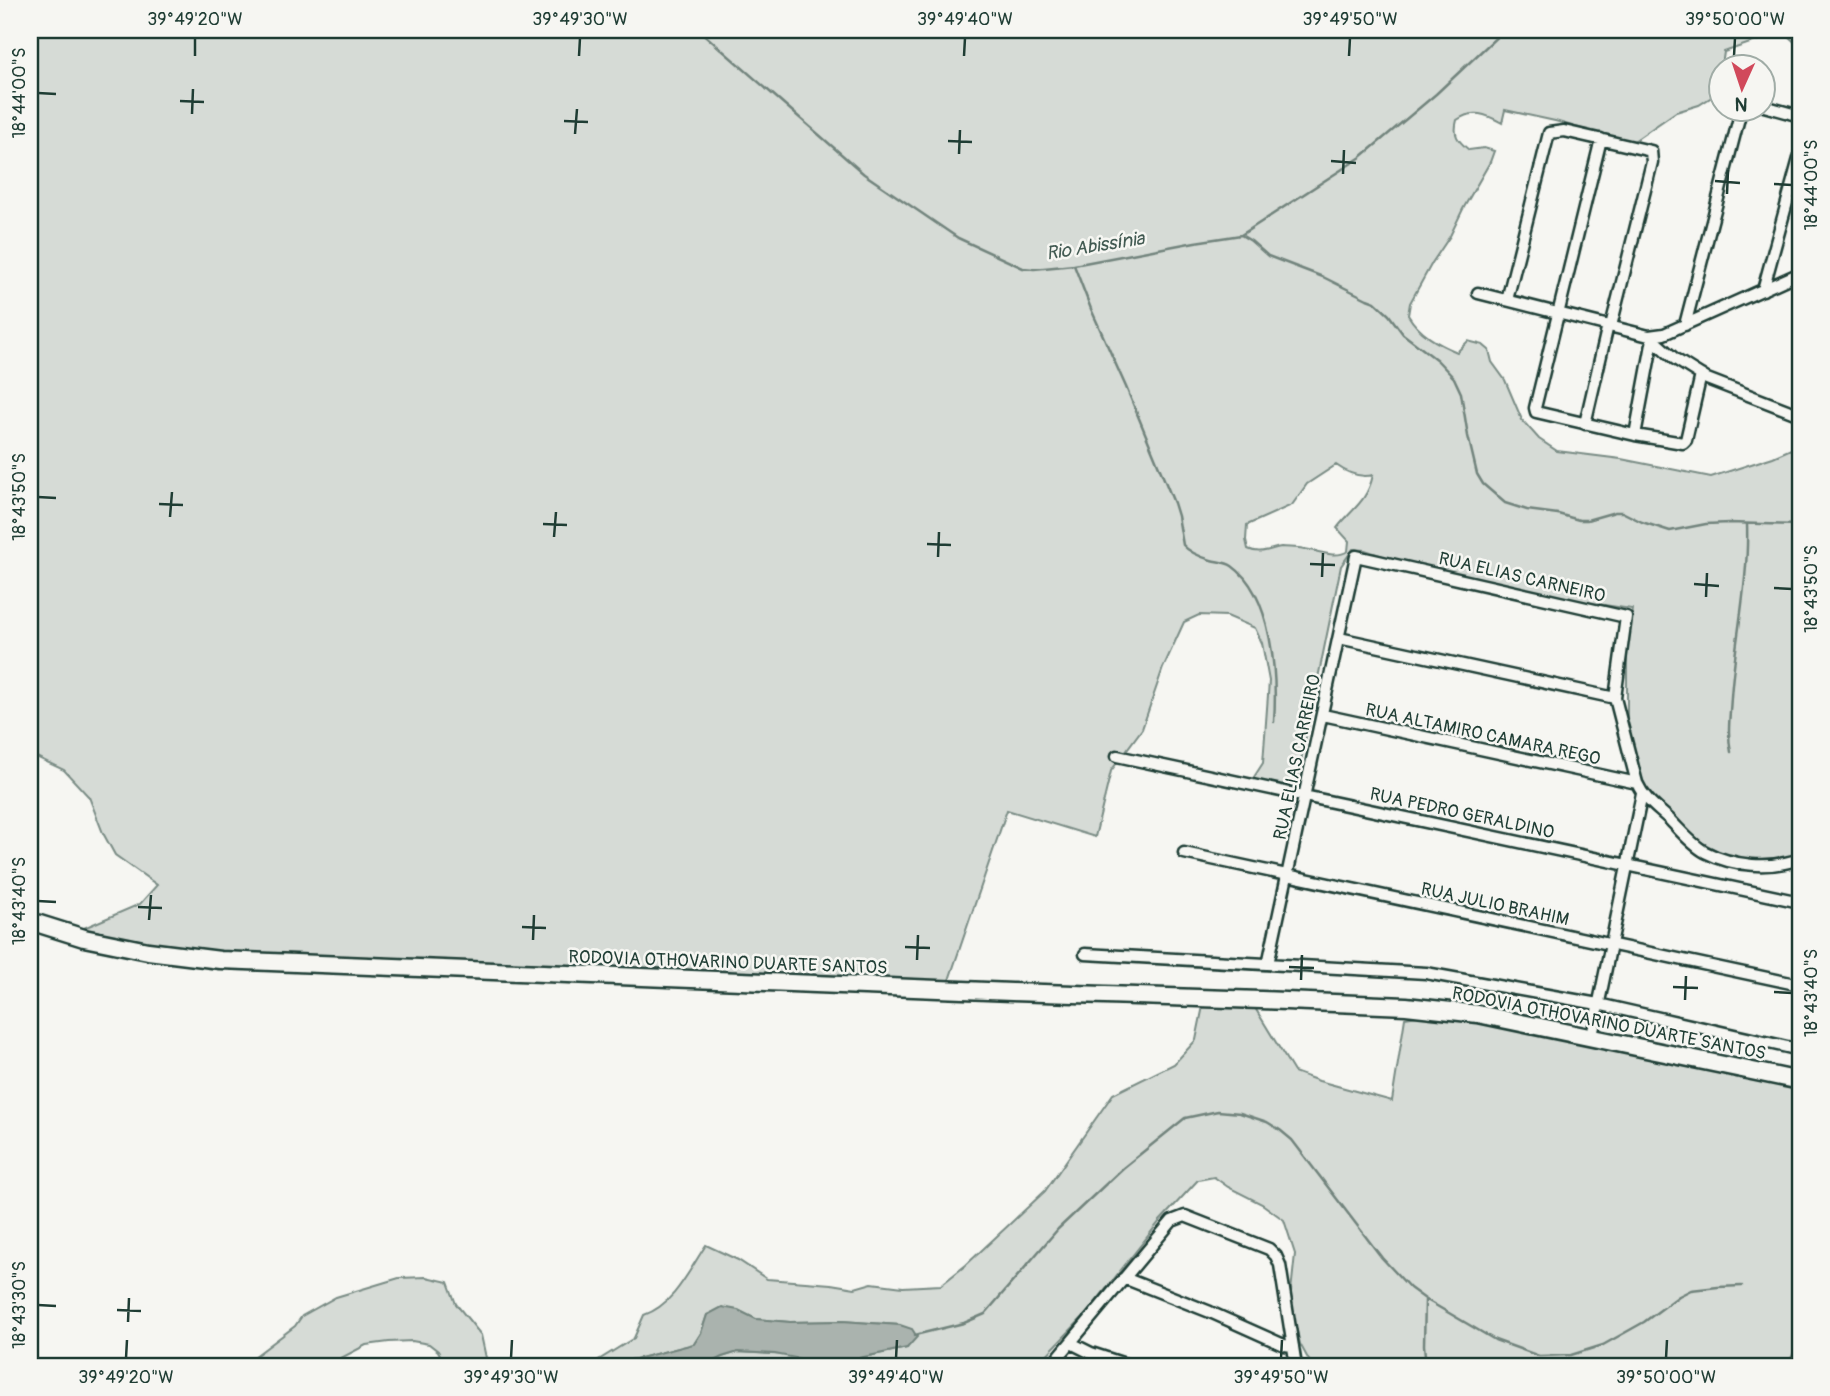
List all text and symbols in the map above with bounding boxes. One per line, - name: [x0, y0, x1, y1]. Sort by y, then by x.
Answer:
- text: 39°49'20"W: [147, 8, 243, 31]
- text: 39°49'30"W: [532, 8, 628, 31]
- text: 39°49'40"W: [917, 8, 1013, 31]
- text: 39°49'50"W: [1302, 8, 1398, 31]
- text: 39°50'00"W: [1685, 8, 1785, 31]
- text: 18°44'00"S: [8, 48, 31, 138]
- north arrow: [1708, 52, 1778, 122]
- text: N: [1734, 92, 1748, 116]
- text: 18°44'00"S: [1800, 140, 1823, 230]
- water label: Rio Abissínia: [1044, 226, 1147, 266]
- text: 18°43'50"S: [8, 453, 31, 541]
- text: 18°43'50"S: [1800, 545, 1823, 633]
- street label: RUA ELIAS CARNEIRO: [1436, 547, 1607, 608]
- street label: RUA ELIAS CARREIRO: [1269, 672, 1326, 842]
- street label: RUA ALTAMIRO CAMARA REGO: [1363, 698, 1603, 771]
- street label: RUA PEDRO GERALDINO: [1368, 783, 1556, 844]
- text: 18°43'40"S: [8, 857, 31, 945]
- street label: RUA JULIO BRAHIM: [1419, 878, 1571, 931]
- street label: RODOVIA OTHOVARINO DUARTE SANTOS: [568, 945, 888, 980]
- text: 18°43'40"S: [1800, 949, 1823, 1037]
- street label: RODOVIA OTHOVARINO DUARTE SANTOS: [1450, 982, 1768, 1065]
- text: 18°43'30"S: [8, 1261, 31, 1349]
- text: 39°49'20"W: [78, 1366, 174, 1389]
- text: 39°49'30"W: [463, 1366, 559, 1389]
- text: 39°49'40"W: [848, 1366, 944, 1389]
- text: 39°49'50"W: [1233, 1366, 1329, 1389]
- text: 39°50'00"W: [1616, 1366, 1716, 1389]

